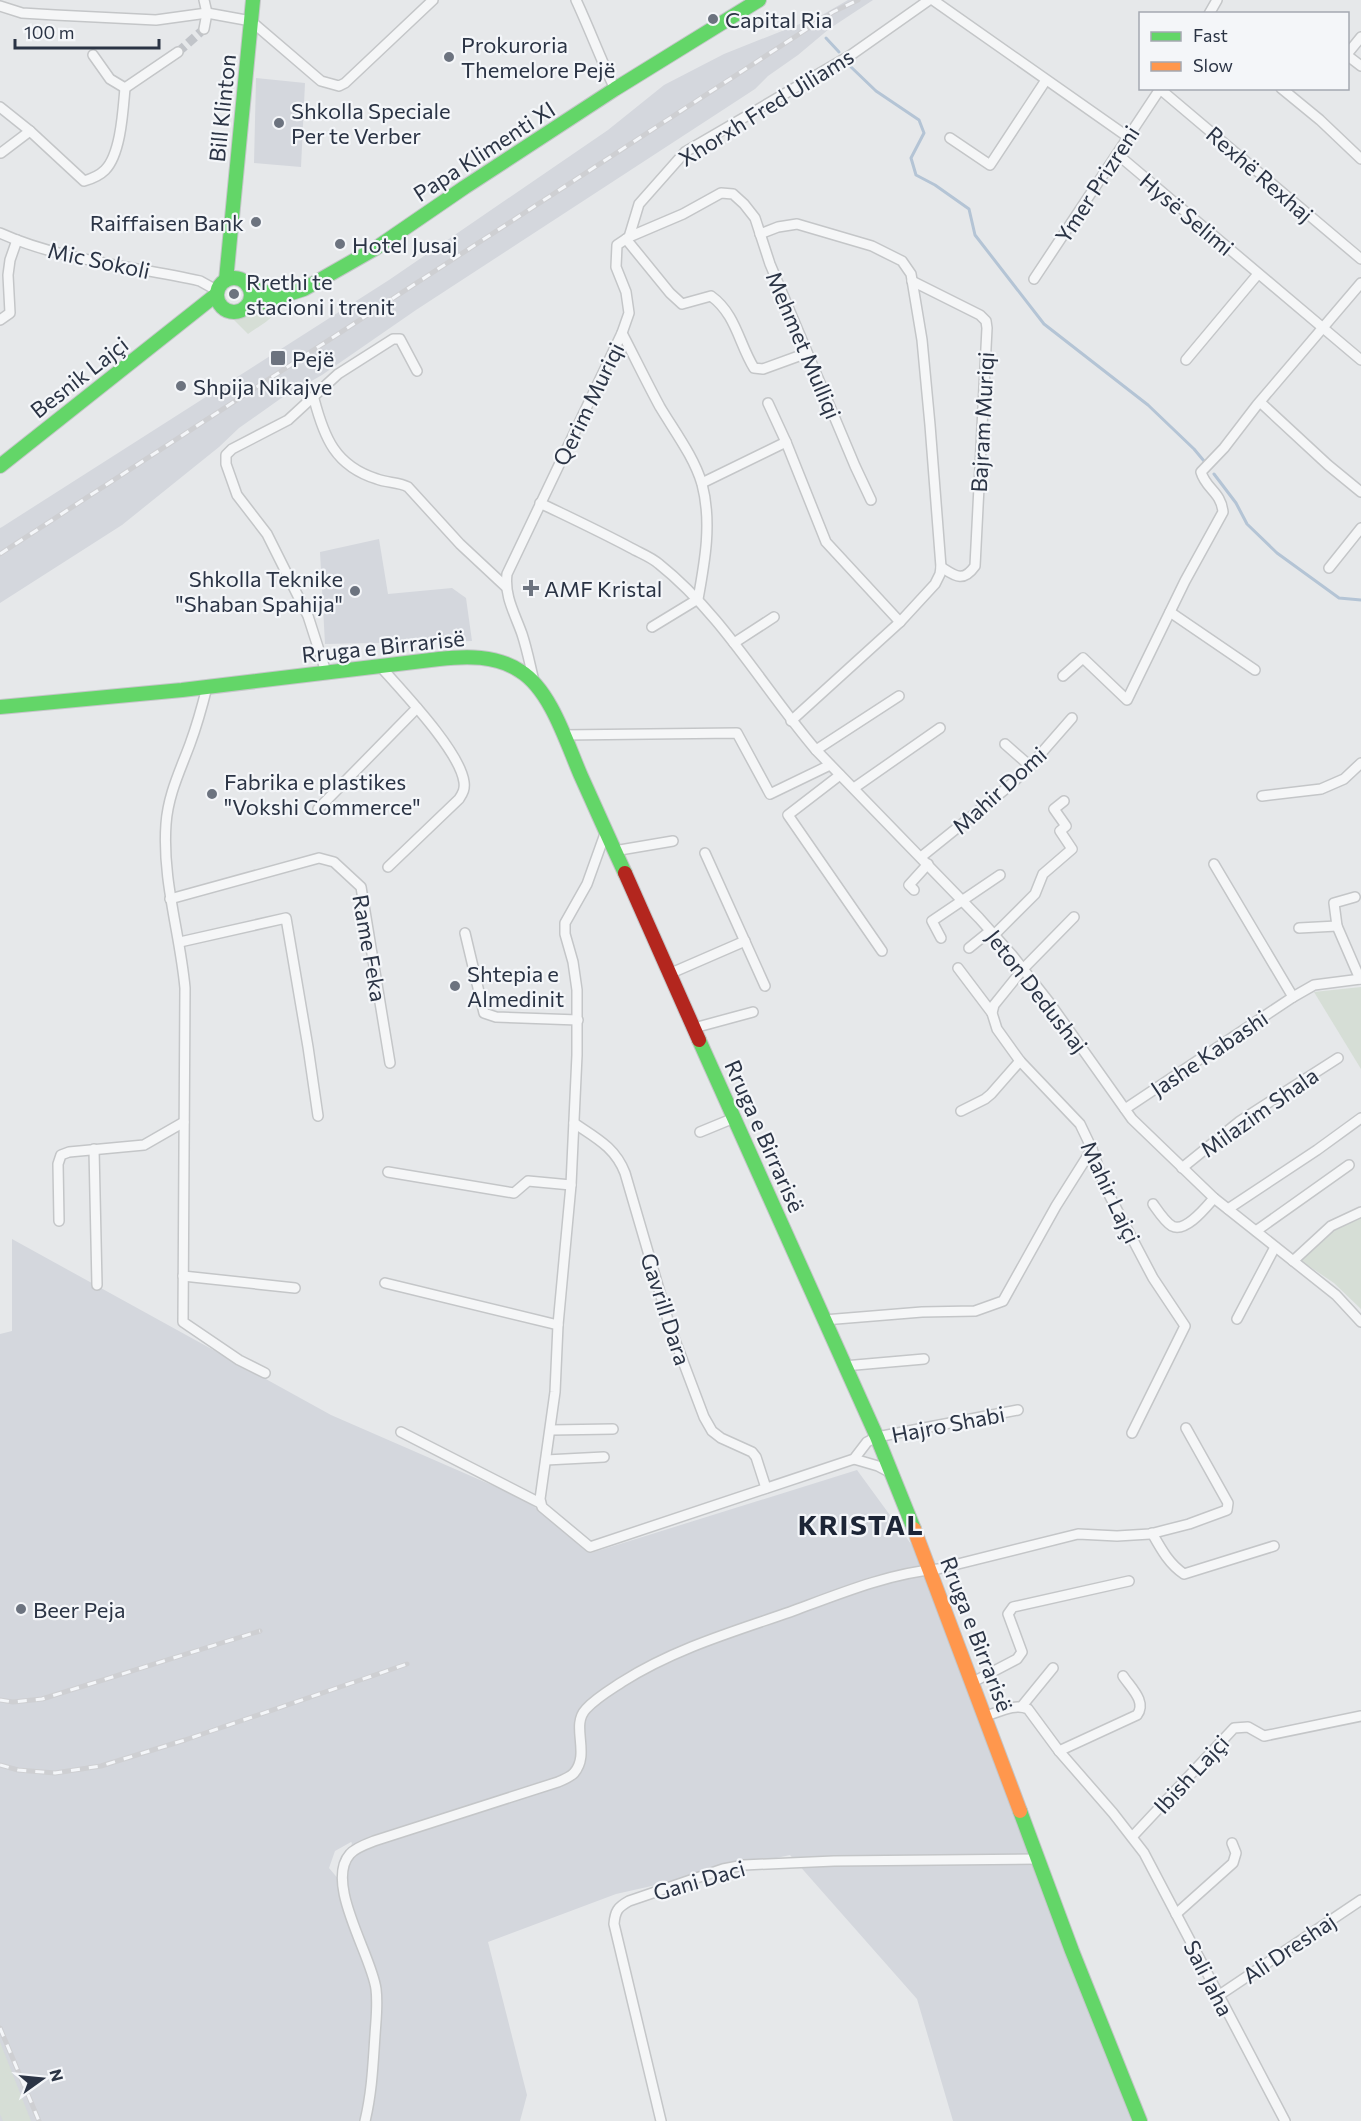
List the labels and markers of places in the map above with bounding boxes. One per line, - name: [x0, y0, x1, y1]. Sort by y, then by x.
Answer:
- place label: Capital Ria: [725, 6, 832, 33]
- marker: Capital Ria: [706, 12, 720, 26]
- place label: Prokuroria Themelore Pejë: [461, 31, 615, 83]
- marker: Prokuroria Themelore Pejë: [442, 50, 456, 64]
- place label: Shkolla Speciale Per te Verber: [291, 97, 451, 149]
- marker: Shkolla Speciale Per te Verber: [272, 116, 286, 130]
- place label: Raiffaisen Bank: [90, 209, 244, 236]
- marker: Raiffaisen Bank: [249, 215, 263, 229]
- place label: Hotel Jusaj: [352, 231, 458, 258]
- marker: Hotel Jusaj: [333, 237, 347, 251]
- place label: Rrethi te stacioni i trenit: [246, 268, 395, 320]
- marker: Rrethi te stacioni i trenit: [227, 287, 241, 301]
- place label: Pejë: [292, 345, 334, 372]
- marker: Pejë: [269, 349, 287, 367]
- place label: Shpija Nikajve: [193, 373, 332, 400]
- marker: Shpija Nikajve: [174, 379, 188, 393]
- place label: Shkolla Teknike "Shaban Spahija": [176, 565, 343, 617]
- place label: AMF Kristal: [544, 575, 662, 602]
- marker: AMF Kristal: [522, 579, 540, 597]
- marker: Shkolla Teknike "Shaban Spahija": [348, 584, 362, 598]
- place label: Fabrika e plastikes "Vokshi Commerce": [224, 768, 421, 820]
- marker: Fabrika e plastikes "Vokshi Commerce": [205, 787, 219, 801]
- place label: Shtepia e Almedinit: [467, 960, 564, 1012]
- marker: Shtepia e Almedinit: [448, 979, 462, 993]
- place label: Beer Peja: [33, 1596, 126, 1623]
- marker: Beer Peja: [14, 1602, 28, 1616]

